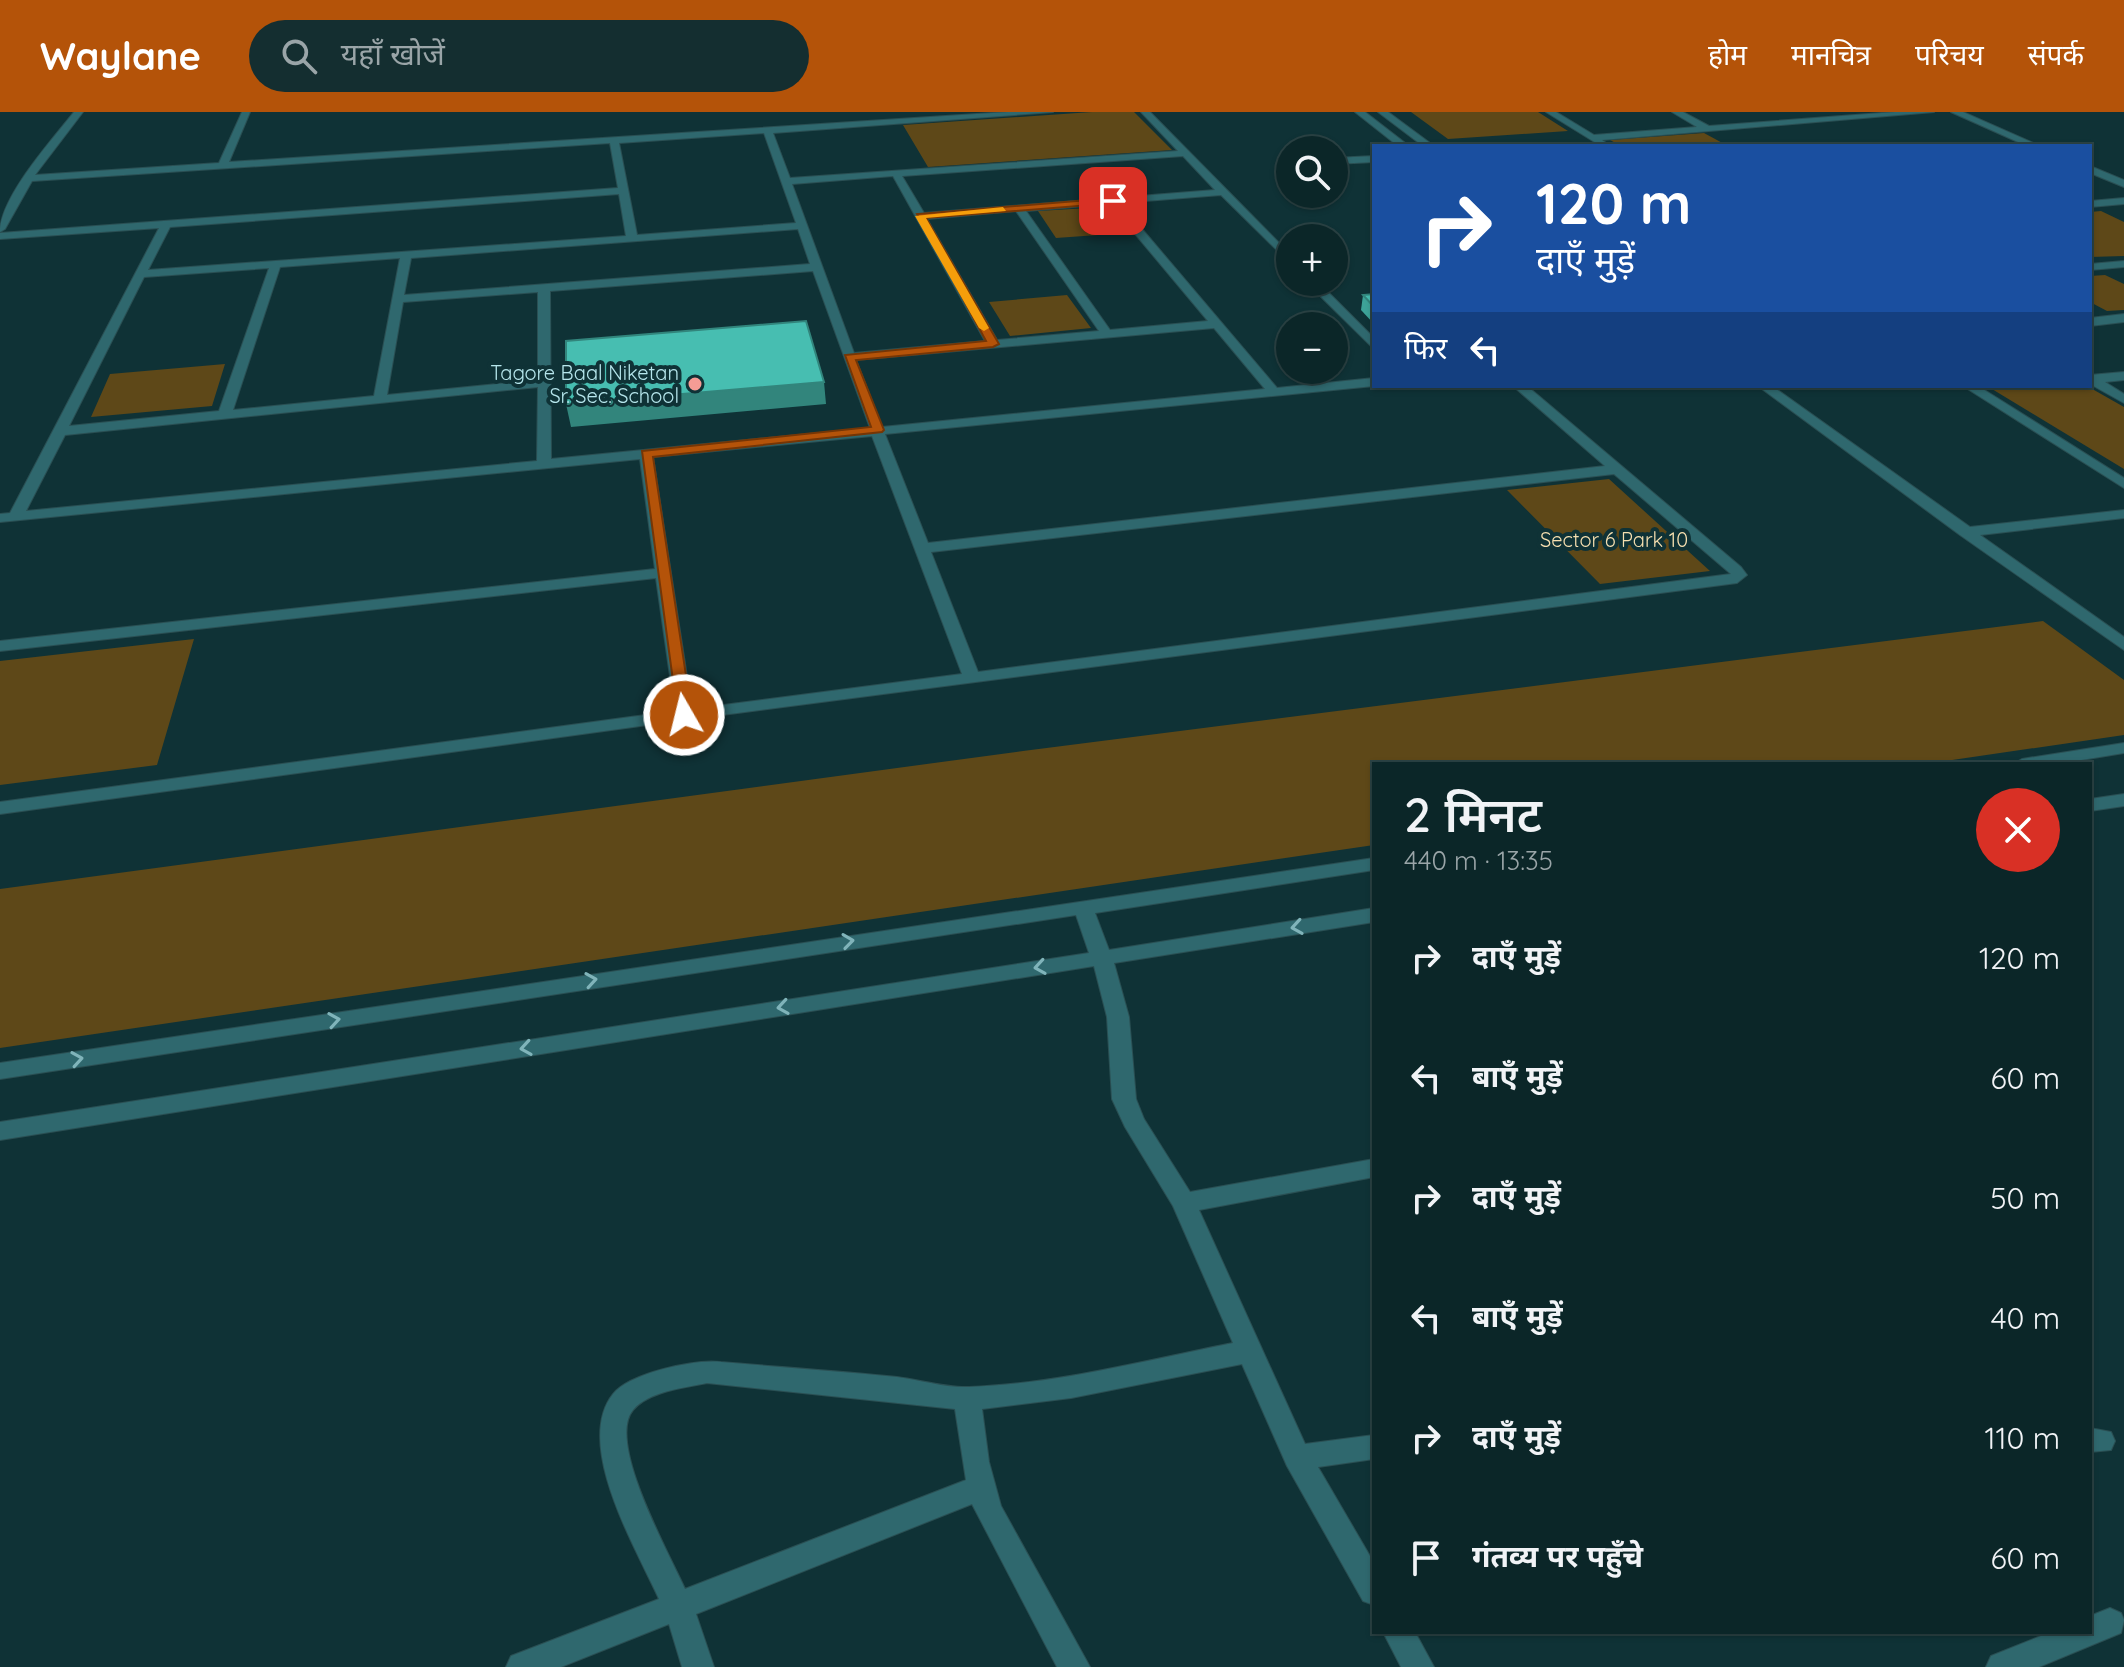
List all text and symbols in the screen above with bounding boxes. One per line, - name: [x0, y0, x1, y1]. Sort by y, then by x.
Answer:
- search box: [249, 20, 809, 92]
- text: Waylane: [40, 32, 201, 80]
- icon: search: [277, 34, 321, 78]
- text: यहाँ खोजें: [341, 35, 445, 73]
- text: होम: [1708, 37, 1747, 72]
- text: मानचित्र: [1791, 37, 1871, 72]
- text: परिचय: [1915, 37, 1984, 72]
- text: संपर्क: [2028, 37, 2084, 72]
- map controls: [1276, 136, 1348, 384]
- button: search: [1276, 136, 1348, 208]
- pin: [1079, 167, 1147, 235]
- text: 120 m: [1536, 168, 1691, 238]
- icon: right: [1404, 176, 1508, 280]
- icon: arrive: [1091, 179, 1135, 223]
- button: +: [1276, 224, 1348, 296]
- text: दाएँ मुड़ें: [1536, 237, 1635, 282]
- button: −: [1276, 312, 1348, 384]
- icon: left: [1463, 328, 1507, 372]
- text: फिर: [1404, 329, 1447, 367]
- place label: Tagore Baal Niketan Sr. Sec. School: [490, 360, 679, 408]
- marker: Tagore Baal Niketan Sr. Sec. School: [686, 375, 704, 393]
- park label: Sector 6 Park 10: [1540, 527, 1688, 552]
- position arrow: [642, 673, 726, 757]
- text: 2 मिनट: [1404, 784, 1542, 844]
- button: close: [1976, 788, 2060, 872]
- text: 440 m · 13:35: [1404, 844, 1553, 877]
- one-way arrow: [1290, 918, 1304, 935]
- one-way arrow: [841, 933, 855, 950]
- icon: right: [1404, 936, 1448, 980]
- text: दाएँ मुड़ें: [1472, 937, 1561, 975]
- text: 120 m: [1979, 939, 2060, 977]
- one-way arrow: [1033, 958, 1047, 975]
- one-way arrow: [584, 972, 598, 989]
- one-way arrow: [776, 998, 790, 1015]
- one-way arrow: [327, 1012, 341, 1029]
- one-way arrow: [520, 1039, 533, 1056]
- one-way arrow: [70, 1051, 84, 1068]
- icon: left: [1404, 1056, 1448, 1100]
- text: बाएँ मुड़ें: [1472, 1057, 1563, 1095]
- text: 60 m: [1990, 1059, 2060, 1097]
- icon: right: [1404, 1176, 1448, 1220]
- text: दाएँ मुड़ें: [1472, 1177, 1561, 1215]
- text: 50 m: [1990, 1179, 2060, 1217]
- icon: left: [1404, 1296, 1448, 1340]
- text: बाएँ मुड़ें: [1472, 1297, 1563, 1335]
- text: 40 m: [1991, 1299, 2060, 1337]
- icon: right: [1404, 1416, 1448, 1460]
- text: दाएँ मुड़ें: [1472, 1417, 1561, 1455]
- text: 110 m: [1984, 1419, 2060, 1457]
- icon: arrive: [1404, 1536, 1448, 1580]
- text: गंतव्य पर पहुँचे: [1472, 1537, 1643, 1575]
- text: 60 m: [1990, 1539, 2060, 1577]

